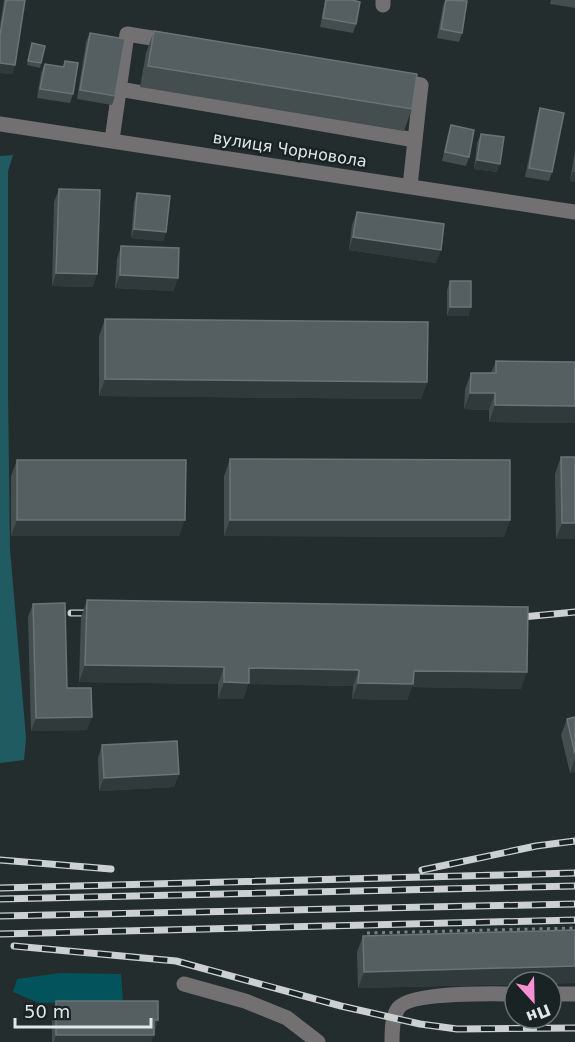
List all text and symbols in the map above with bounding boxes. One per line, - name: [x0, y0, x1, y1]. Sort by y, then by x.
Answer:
- street label: вулиця Чорновола: [212, 128, 368, 171]
- north arrow: [503, 970, 563, 1030]
- scale bar: [15, 991, 152, 1029]
- text: Пн: [524, 1000, 553, 1027]
- text: 50 m: [24, 1001, 70, 1022]

